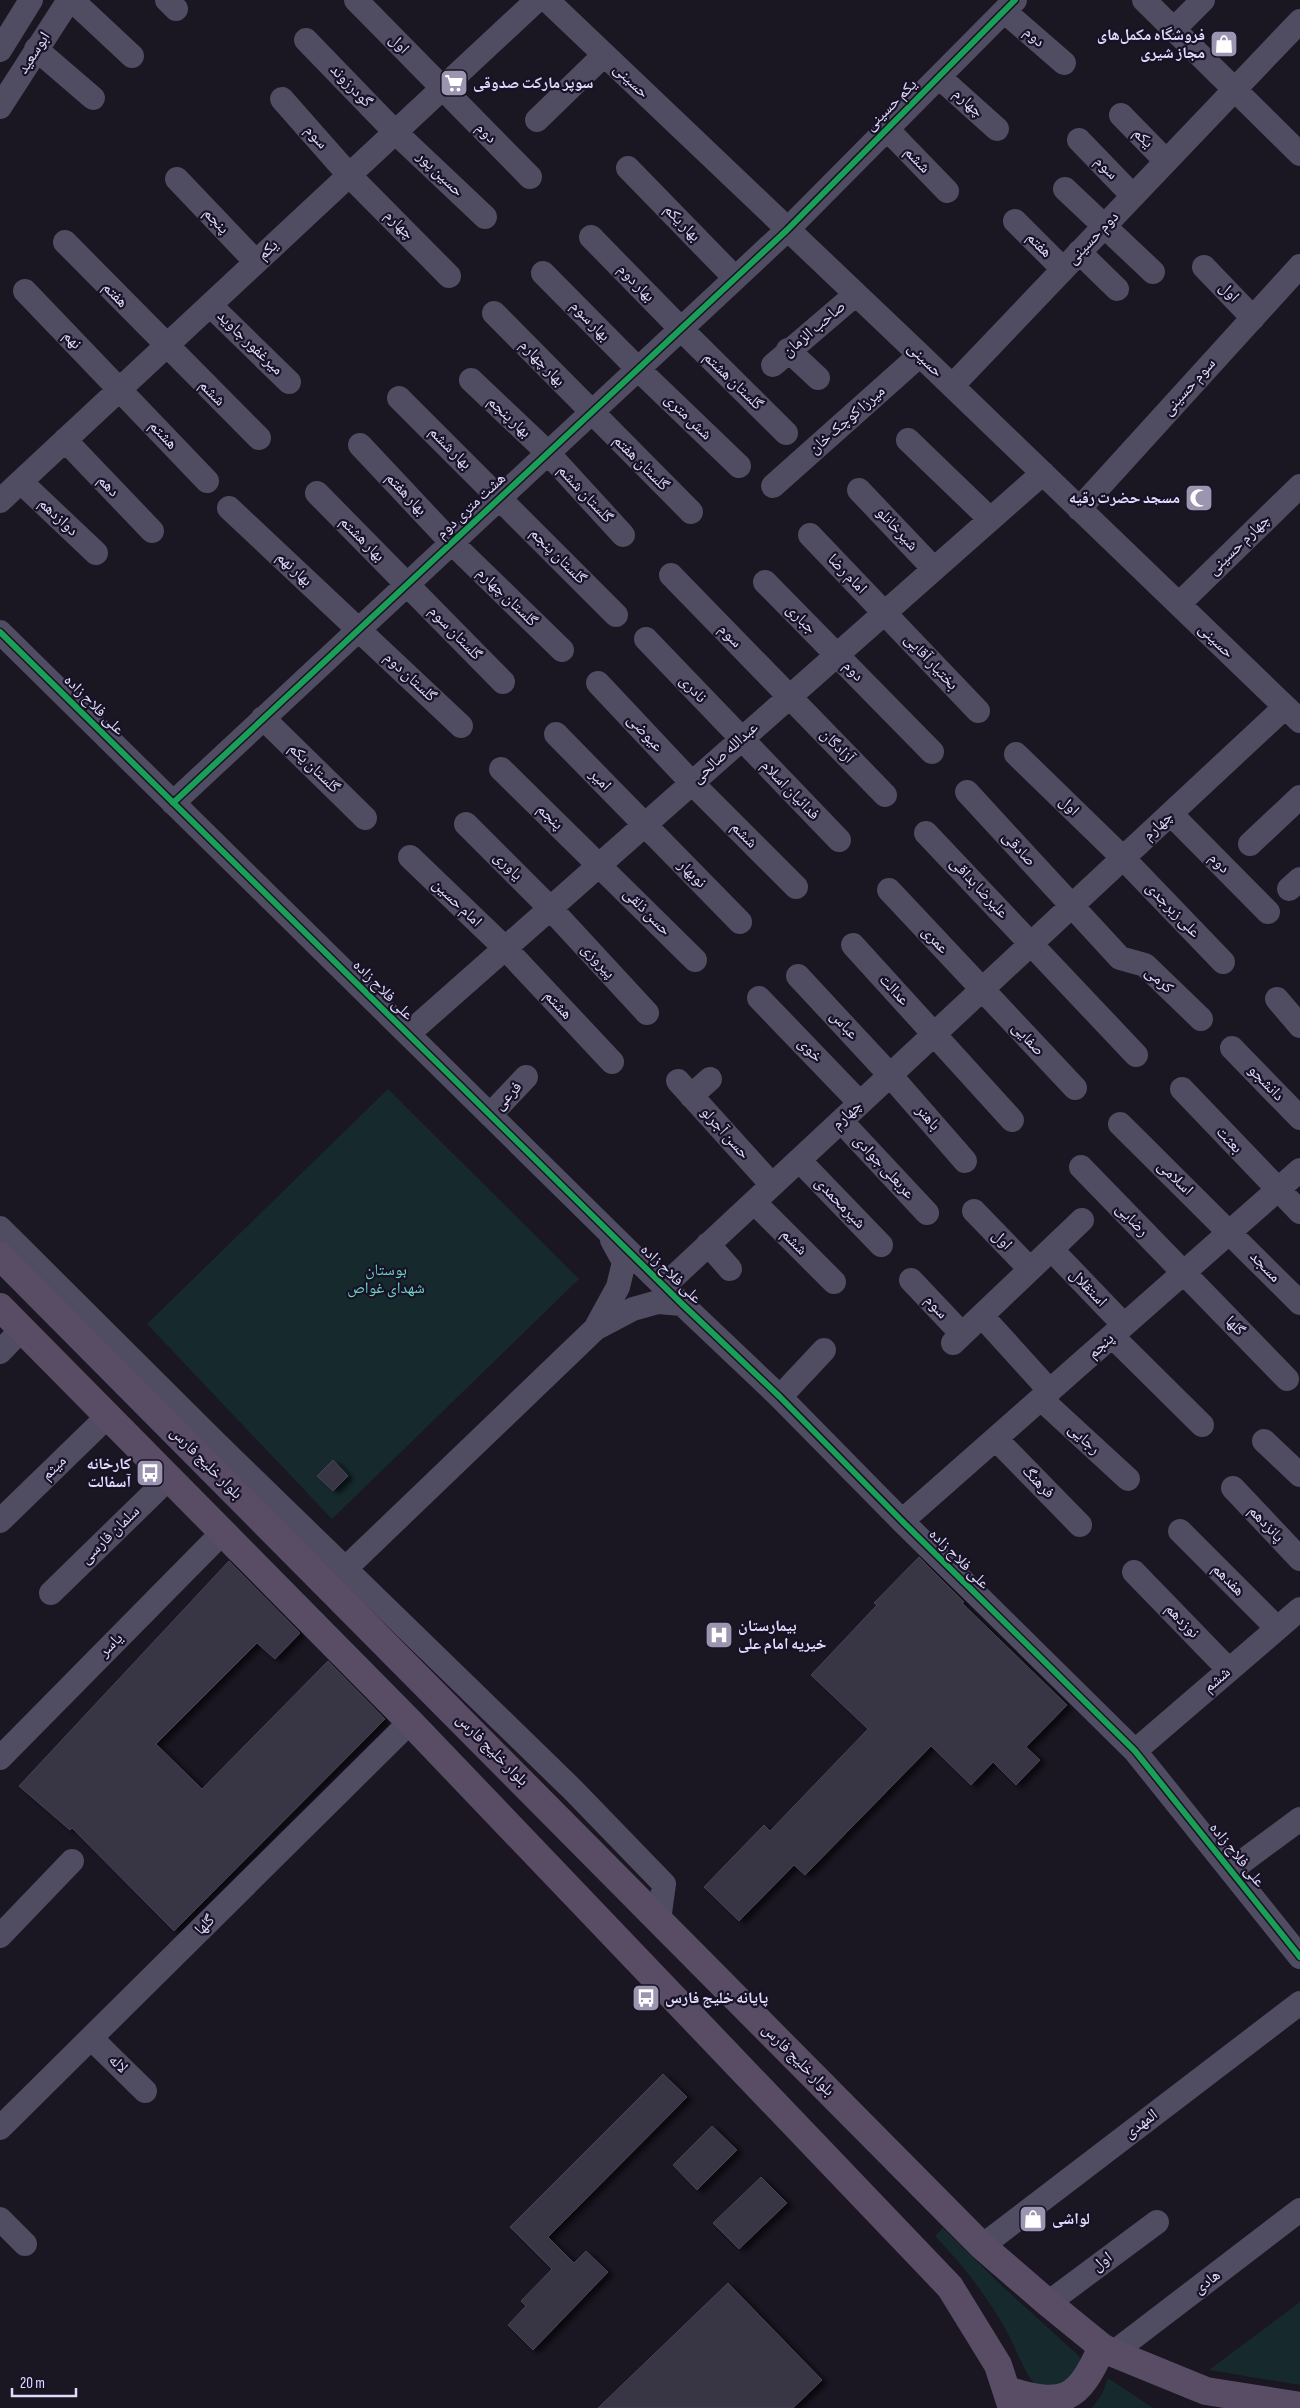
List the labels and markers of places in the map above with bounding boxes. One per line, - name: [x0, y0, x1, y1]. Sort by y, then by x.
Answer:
- place label: فروشگاه مکمل‌های مجاز شیری: [1097, 26, 1205, 63]
- shop icon: فروشگاه مکمل‌های مجاز شیری: [1209, 29, 1239, 59]
- supermarket icon: سوپر مارکت صدوقی: [439, 68, 469, 98]
- place label: سوپر مارکت صدوقی: [473, 74, 593, 93]
- mosque icon: مسجد حضرت رقیه: [1184, 483, 1214, 513]
- place label: مسجد حضرت رقیه: [1069, 489, 1180, 508]
- place label: کارخانه آسفالت: [86, 1455, 132, 1492]
- bus stop icon: کارخانه آسفالت: [135, 1458, 165, 1488]
- place label: بیمارستان خیریه امام علی: [738, 1617, 826, 1655]
- hospital icon: بیمارستان خیریه امام علی: [704, 1620, 734, 1650]
- bus stop icon: پایانه خلیج فارس: [631, 1983, 661, 2013]
- place label: پایانه خلیج فارس: [665, 1989, 768, 2008]
- shop icon: لواشی: [1018, 2204, 1048, 2234]
- place label: لواشی: [1052, 2210, 1090, 2229]

